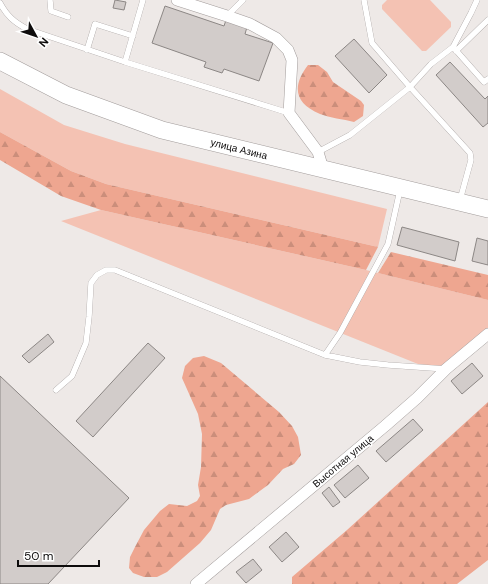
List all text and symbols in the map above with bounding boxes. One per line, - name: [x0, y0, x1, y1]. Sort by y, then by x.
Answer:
- north arrow: [16, 16, 56, 56]
- text: N: [36, 35, 52, 50]
- street label: улица Азина: [209, 136, 269, 162]
- street label: Высотная улица: [310, 431, 376, 490]
- scale bar: [18, 542, 99, 568]
- text: 50 m: [24, 548, 53, 564]

